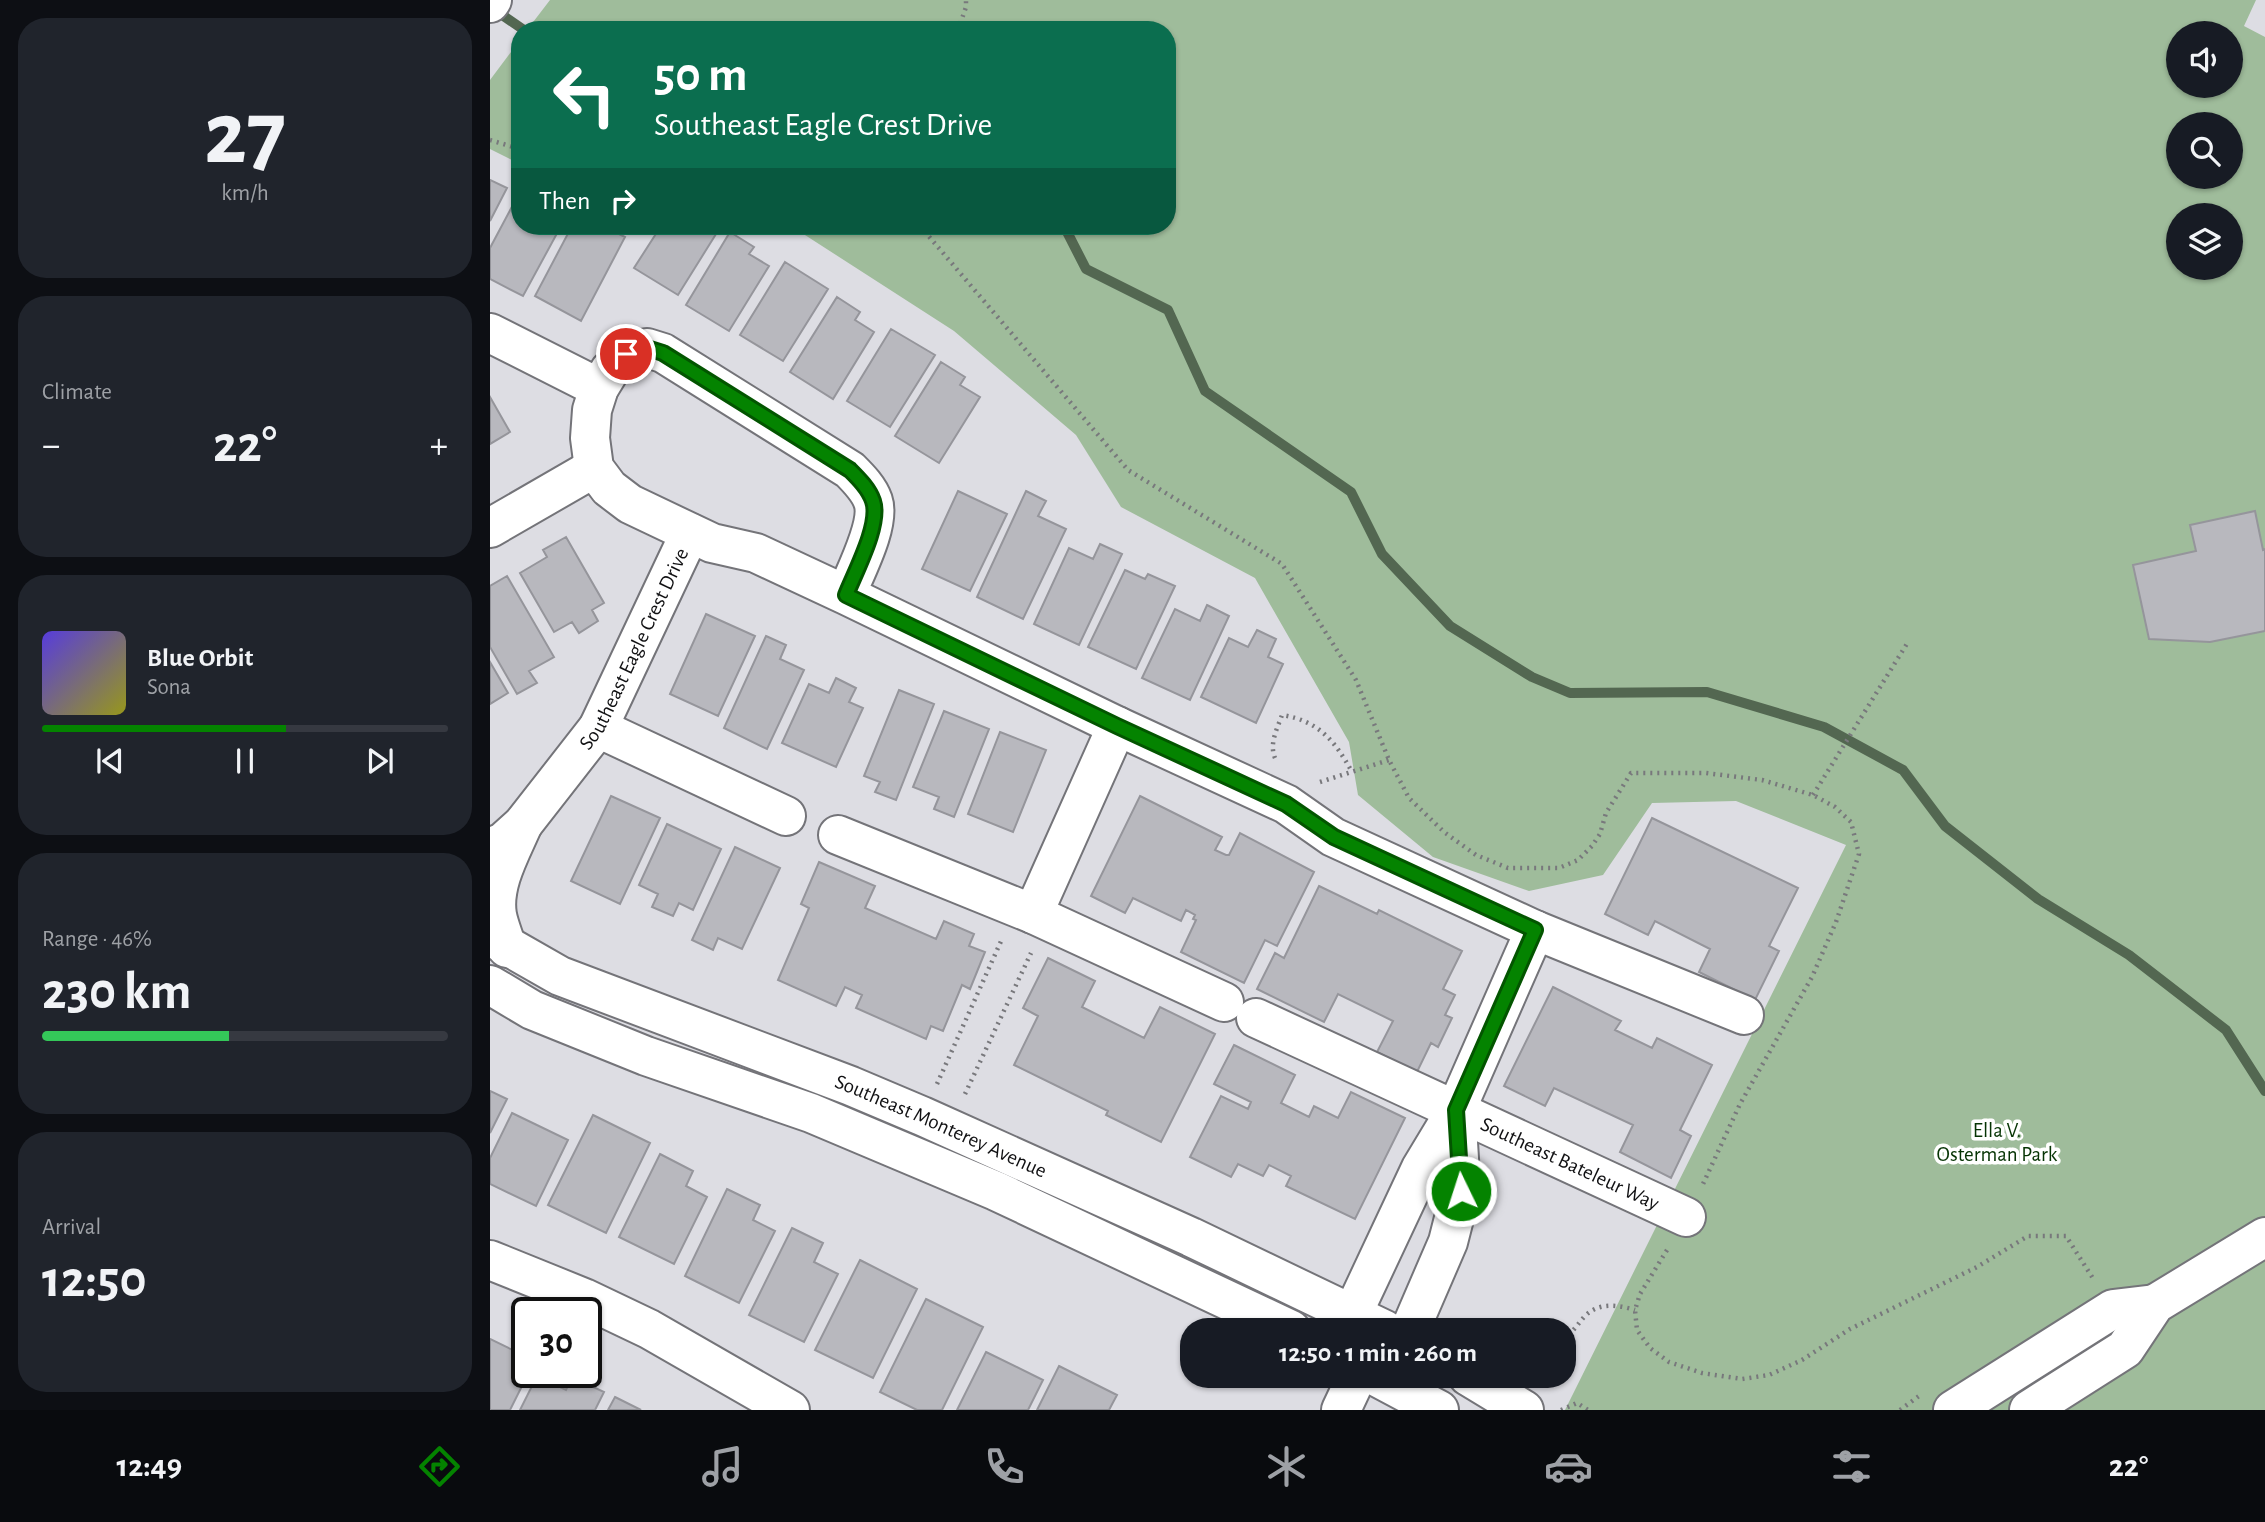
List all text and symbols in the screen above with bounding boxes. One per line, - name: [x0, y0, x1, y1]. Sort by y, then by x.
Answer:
- map controls: [2166, 21, 2243, 280]
- button: sound: [2166, 21, 2243, 98]
- icon: left: [539, 49, 630, 140]
- text: 50 m: [654, 51, 748, 100]
- text: 27: [204, 89, 286, 180]
- text: Southeast Eagle Crest Drive: [654, 109, 992, 141]
- button: search: [2166, 112, 2243, 189]
- text: km/h: [221, 182, 269, 205]
- icon: right: [604, 182, 642, 220]
- text: Then: [539, 188, 590, 214]
- button: layers: [2166, 203, 2243, 280]
- pin: [596, 324, 656, 384]
- icon: arrive: [607, 335, 645, 373]
- text: Climate: [42, 381, 112, 404]
- text: 22°: [213, 419, 277, 471]
- text: −: [42, 427, 60, 465]
- text: +: [430, 427, 448, 465]
- street label: Southeast Eagle Crest Drive: [575, 545, 692, 754]
- text: Blue Orbit: [147, 645, 253, 671]
- text: Sona: [147, 676, 191, 699]
- icon: previous: [91, 742, 129, 780]
- icon: pause: [226, 742, 264, 780]
- icon: next: [361, 742, 399, 780]
- text: Range · 46%: [42, 928, 152, 951]
- text: 230 km: [42, 966, 192, 1018]
- street label: Southeast Monterey Avenue: [832, 1071, 1050, 1182]
- street label: Southeast Bateleur Way: [1477, 1113, 1662, 1214]
- park label: Ella V. Osterman Park: [1937, 1120, 2058, 1165]
- position arrow: [1424, 1154, 1498, 1228]
- text: Arrival: [42, 1216, 101, 1239]
- text: 12:50: [42, 1254, 147, 1306]
- speed limit sign: 30: [511, 1297, 602, 1388]
- text: 12:50 · 1 min · 260 m: [1279, 1340, 1477, 1366]
- icon: directions: [415, 1442, 464, 1491]
- icon: music: [698, 1442, 747, 1491]
- icon: phone: [980, 1442, 1029, 1491]
- icon: climate: [1262, 1442, 1311, 1491]
- icon: car: [1544, 1442, 1593, 1491]
- icon: filters: [1827, 1442, 1876, 1491]
- text: 12:49: [117, 1450, 182, 1482]
- text: 22°: [2109, 1450, 2148, 1482]

